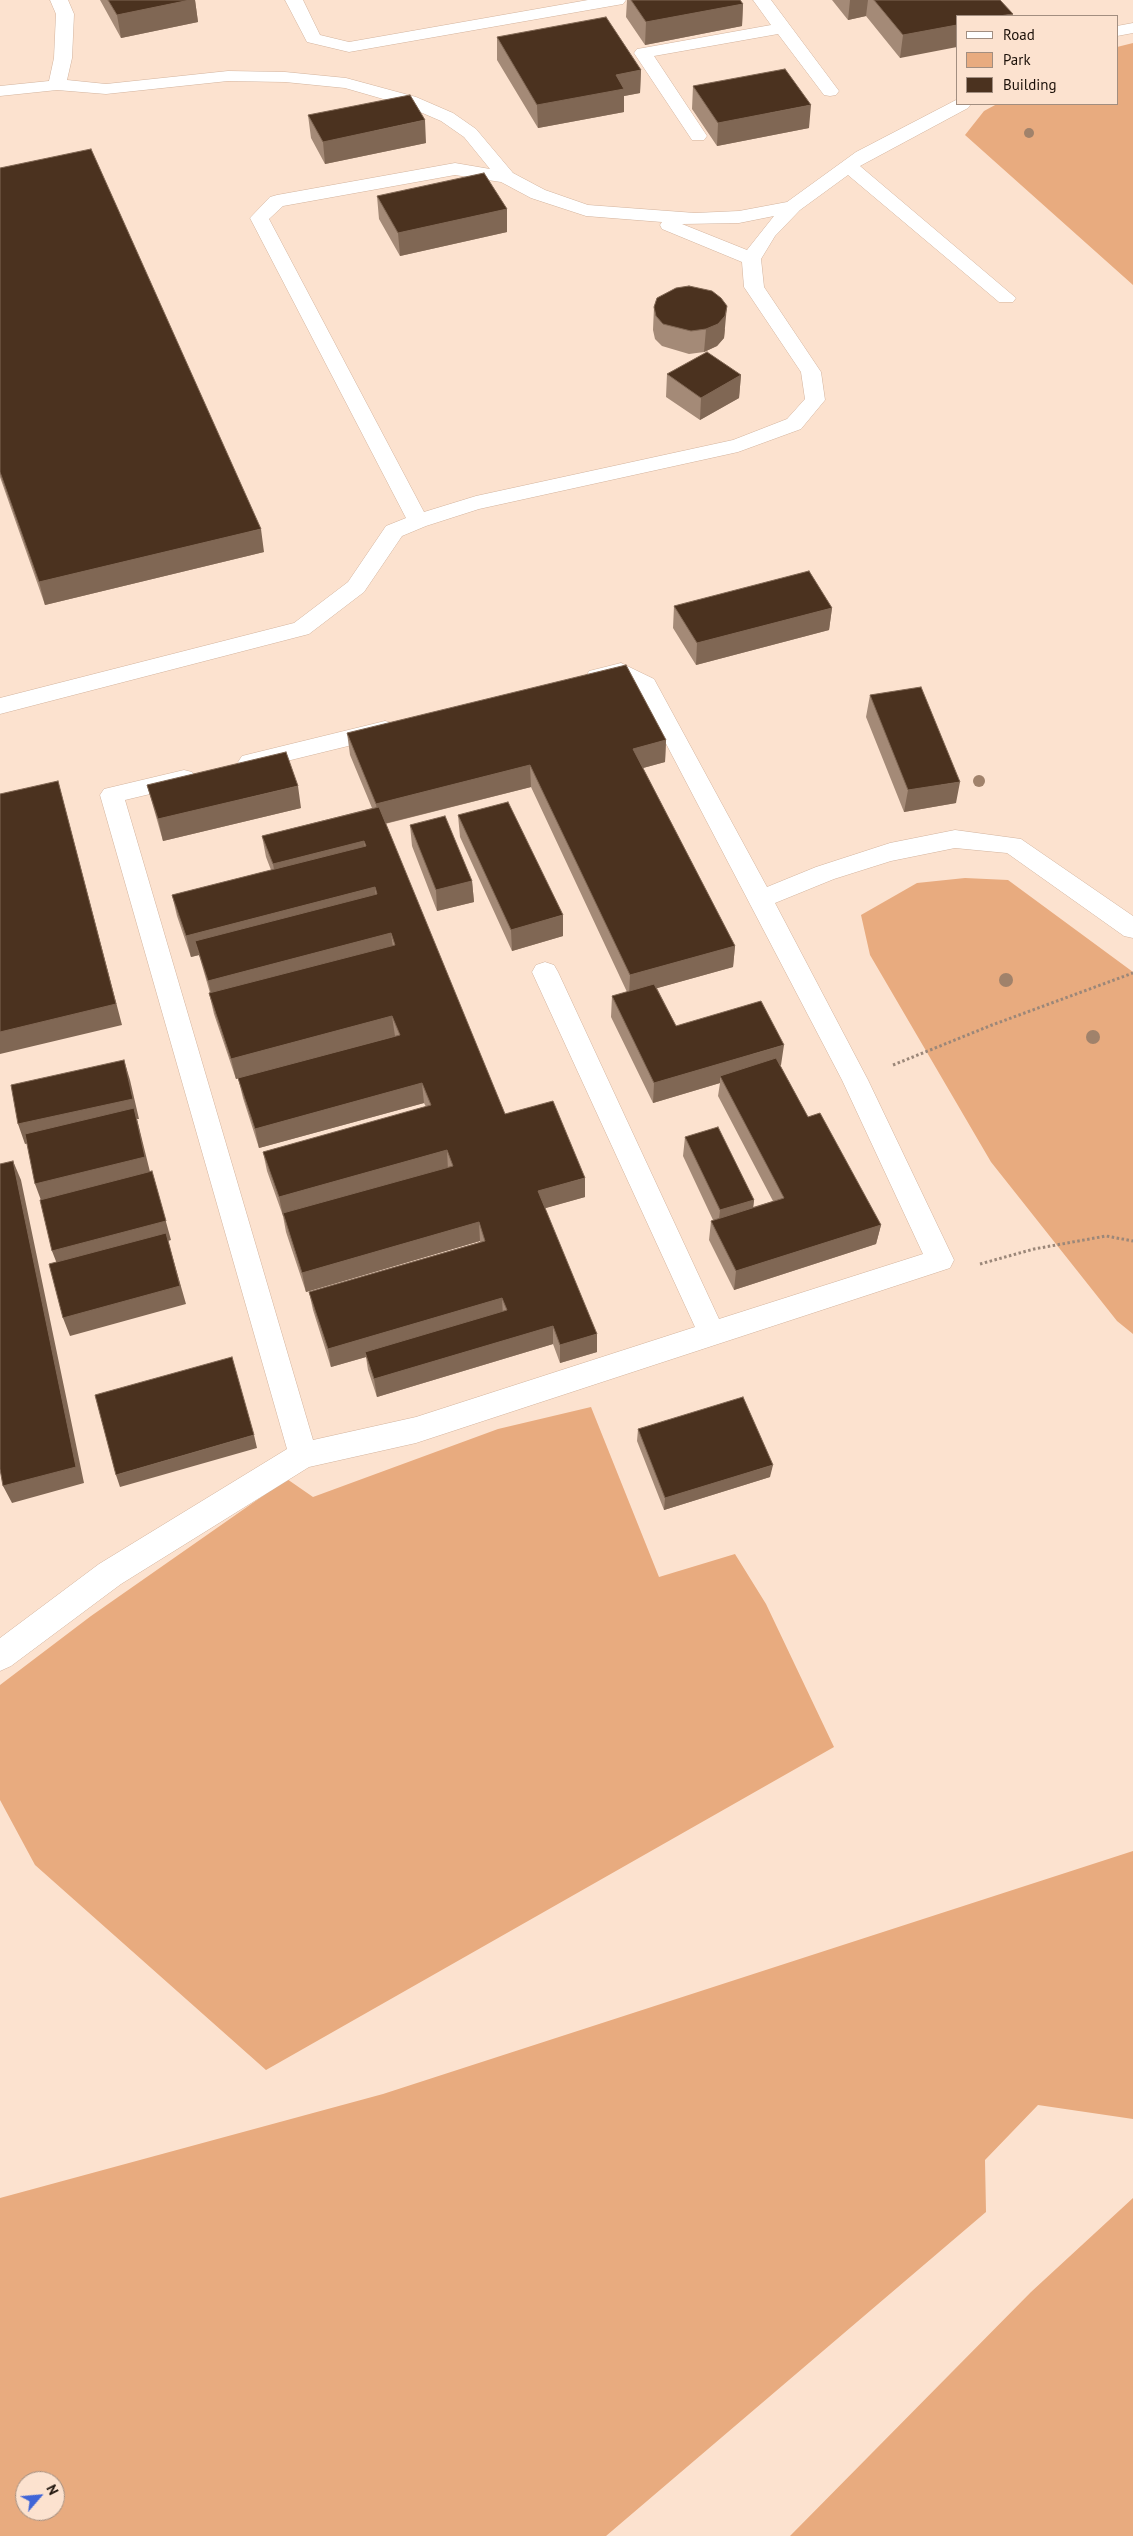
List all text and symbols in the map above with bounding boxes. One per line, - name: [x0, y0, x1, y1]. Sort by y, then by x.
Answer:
- legend: [956, 15, 1118, 105]
- text: Road: [1003, 25, 1035, 44]
- text: Park: [1003, 50, 1031, 69]
- text: Building: [1003, 75, 1057, 94]
- north arrow: [15, 2471, 65, 2521]
- text: N: [42, 2481, 63, 2498]

